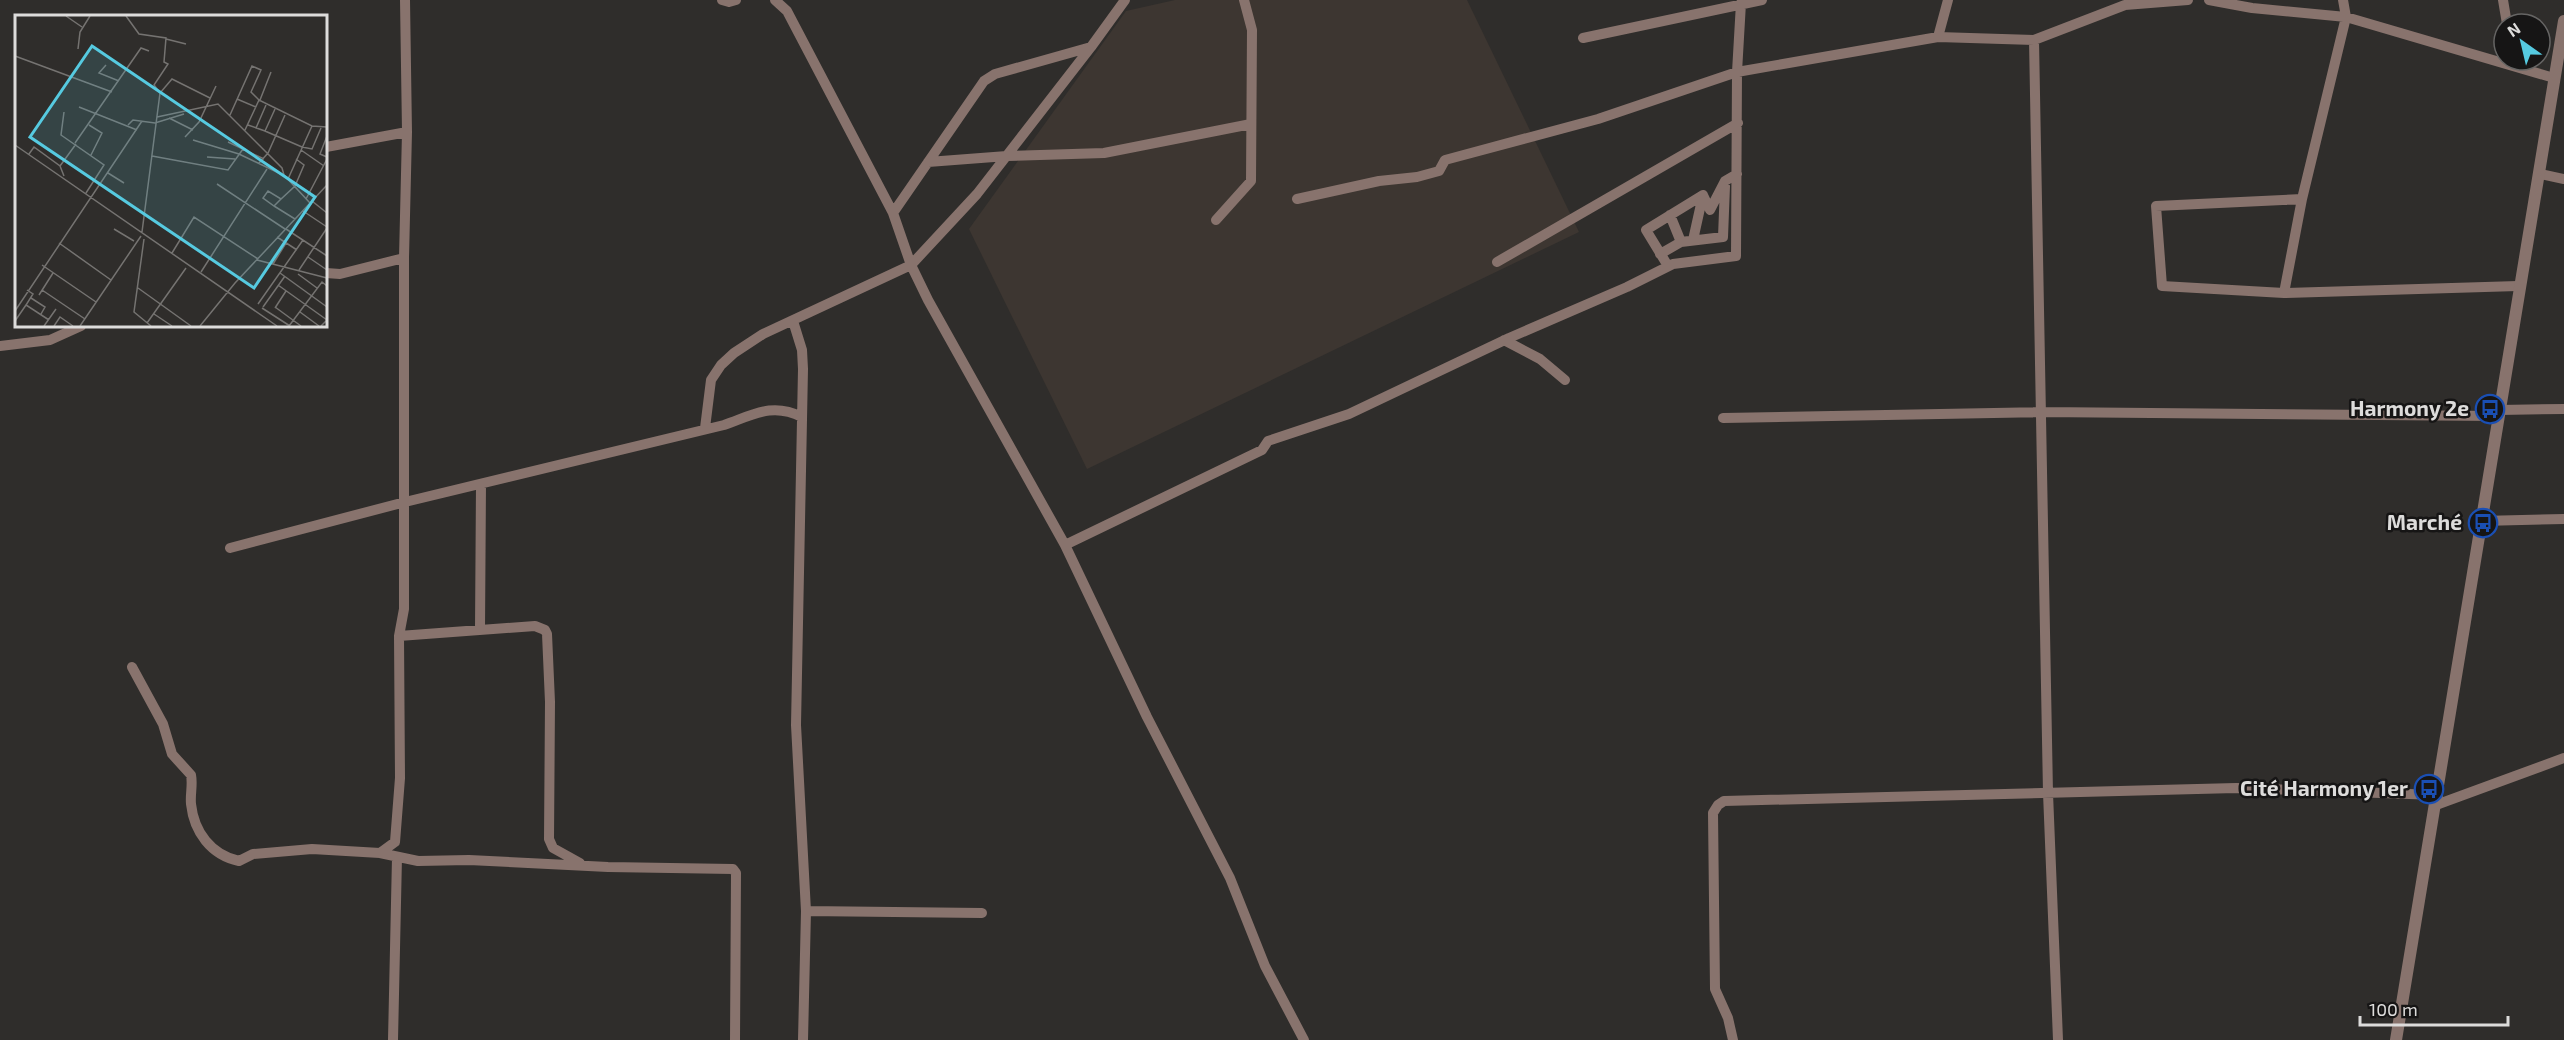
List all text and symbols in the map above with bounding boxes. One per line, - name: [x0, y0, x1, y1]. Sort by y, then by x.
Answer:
- north arrow: [2492, 12, 2552, 72]
- inset map: [15, 15, 327, 327]
- text: N: [2503, 18, 2523, 40]
- bus stop icon: Harmony 2e: [2474, 393, 2506, 425]
- place label: Harmony 2e: [2350, 395, 2469, 421]
- bus stop icon: Marché: [2467, 507, 2499, 539]
- place label: Marché: [2387, 509, 2462, 534]
- bus stop icon: Cité Harmony 1er: [2413, 773, 2445, 805]
- place label: Cité Harmony 1er: [2240, 775, 2408, 801]
- scale bar: [2360, 989, 2508, 1027]
- text: 100 m: [2369, 998, 2418, 1020]

